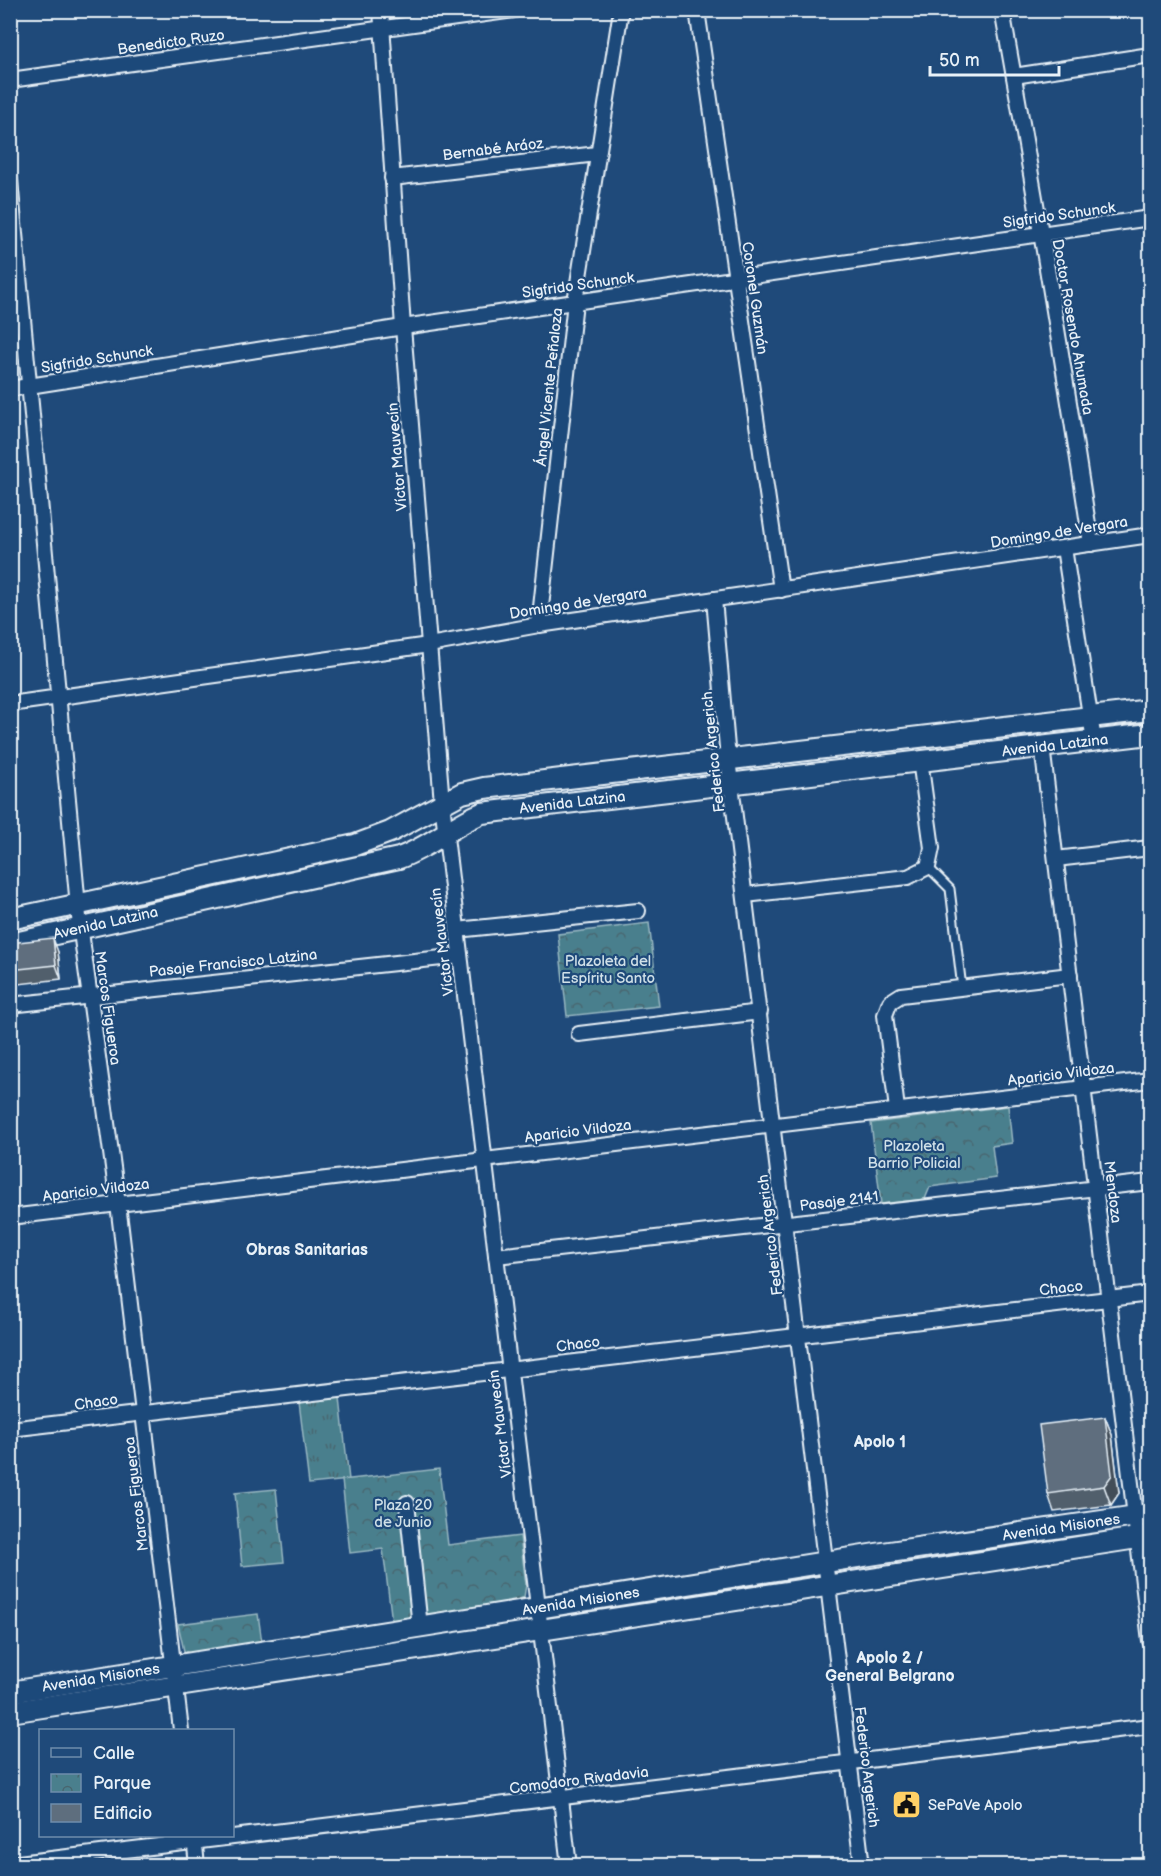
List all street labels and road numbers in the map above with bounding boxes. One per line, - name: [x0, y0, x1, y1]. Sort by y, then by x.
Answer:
- street label: Benedicto Ruzo: [116, 26, 226, 59]
- street label: Bernabé Aráoz: [442, 134, 545, 165]
- street label: Sigfrido Schunck: [1002, 198, 1117, 233]
- street label: Doctor Rosendo Ahumada: [1048, 238, 1097, 416]
- street label: Coronel Guzmán: [737, 240, 772, 356]
- street label: Sigfrido Schunck: [521, 268, 636, 303]
- street label: Ángel Vicente Peñaloza: [532, 307, 567, 467]
- street label: Sigfrido Schunck: [40, 341, 155, 378]
- street label: Víctor Mauvecín: [383, 402, 412, 512]
- street label: Domingo de Vergara: [989, 512, 1129, 553]
- street label: Domingo de Vergara: [508, 583, 648, 624]
- street label: Federico Argerich: [698, 691, 729, 813]
- street label: Avenida Latzina: [1001, 730, 1109, 761]
- street label: Avenida Latzina: [518, 787, 627, 819]
- street label: Víctor Mauvecín: [426, 887, 459, 997]
- street label: Avenida Latzina: [52, 903, 160, 944]
- street label: Pasaje Francisco Latzina: [148, 945, 318, 982]
- street label: Marcos Figueroa: [90, 950, 125, 1066]
- street label: Aparicio Vildoza: [1007, 1059, 1116, 1090]
- street label: Aparicio Vildoza: [524, 1116, 633, 1147]
- street label: Mendoza: [1099, 1160, 1126, 1224]
- street label: Federico Argerich: [754, 1174, 787, 1296]
- street label: Aparicio Vildoza: [42, 1175, 151, 1206]
- street label: Pasaje 2141: [799, 1187, 879, 1216]
- street label: Chaco: [1038, 1277, 1084, 1300]
- street label: Chaco: [555, 1332, 601, 1357]
- street label: Víctor Mauvecín: [484, 1369, 517, 1479]
- street label: Chaco: [73, 1390, 119, 1415]
- street label: Marcos Figueroa: [120, 1436, 153, 1552]
- street label: Avenida Misiones: [1001, 1509, 1122, 1545]
- street label: Avenida Misiones: [521, 1583, 642, 1620]
- street label: Avenida Misiones: [41, 1659, 162, 1697]
- street label: Federico Argerich: [850, 1706, 883, 1828]
- street label: Comodoro Rivadavia: [508, 1763, 650, 1798]

